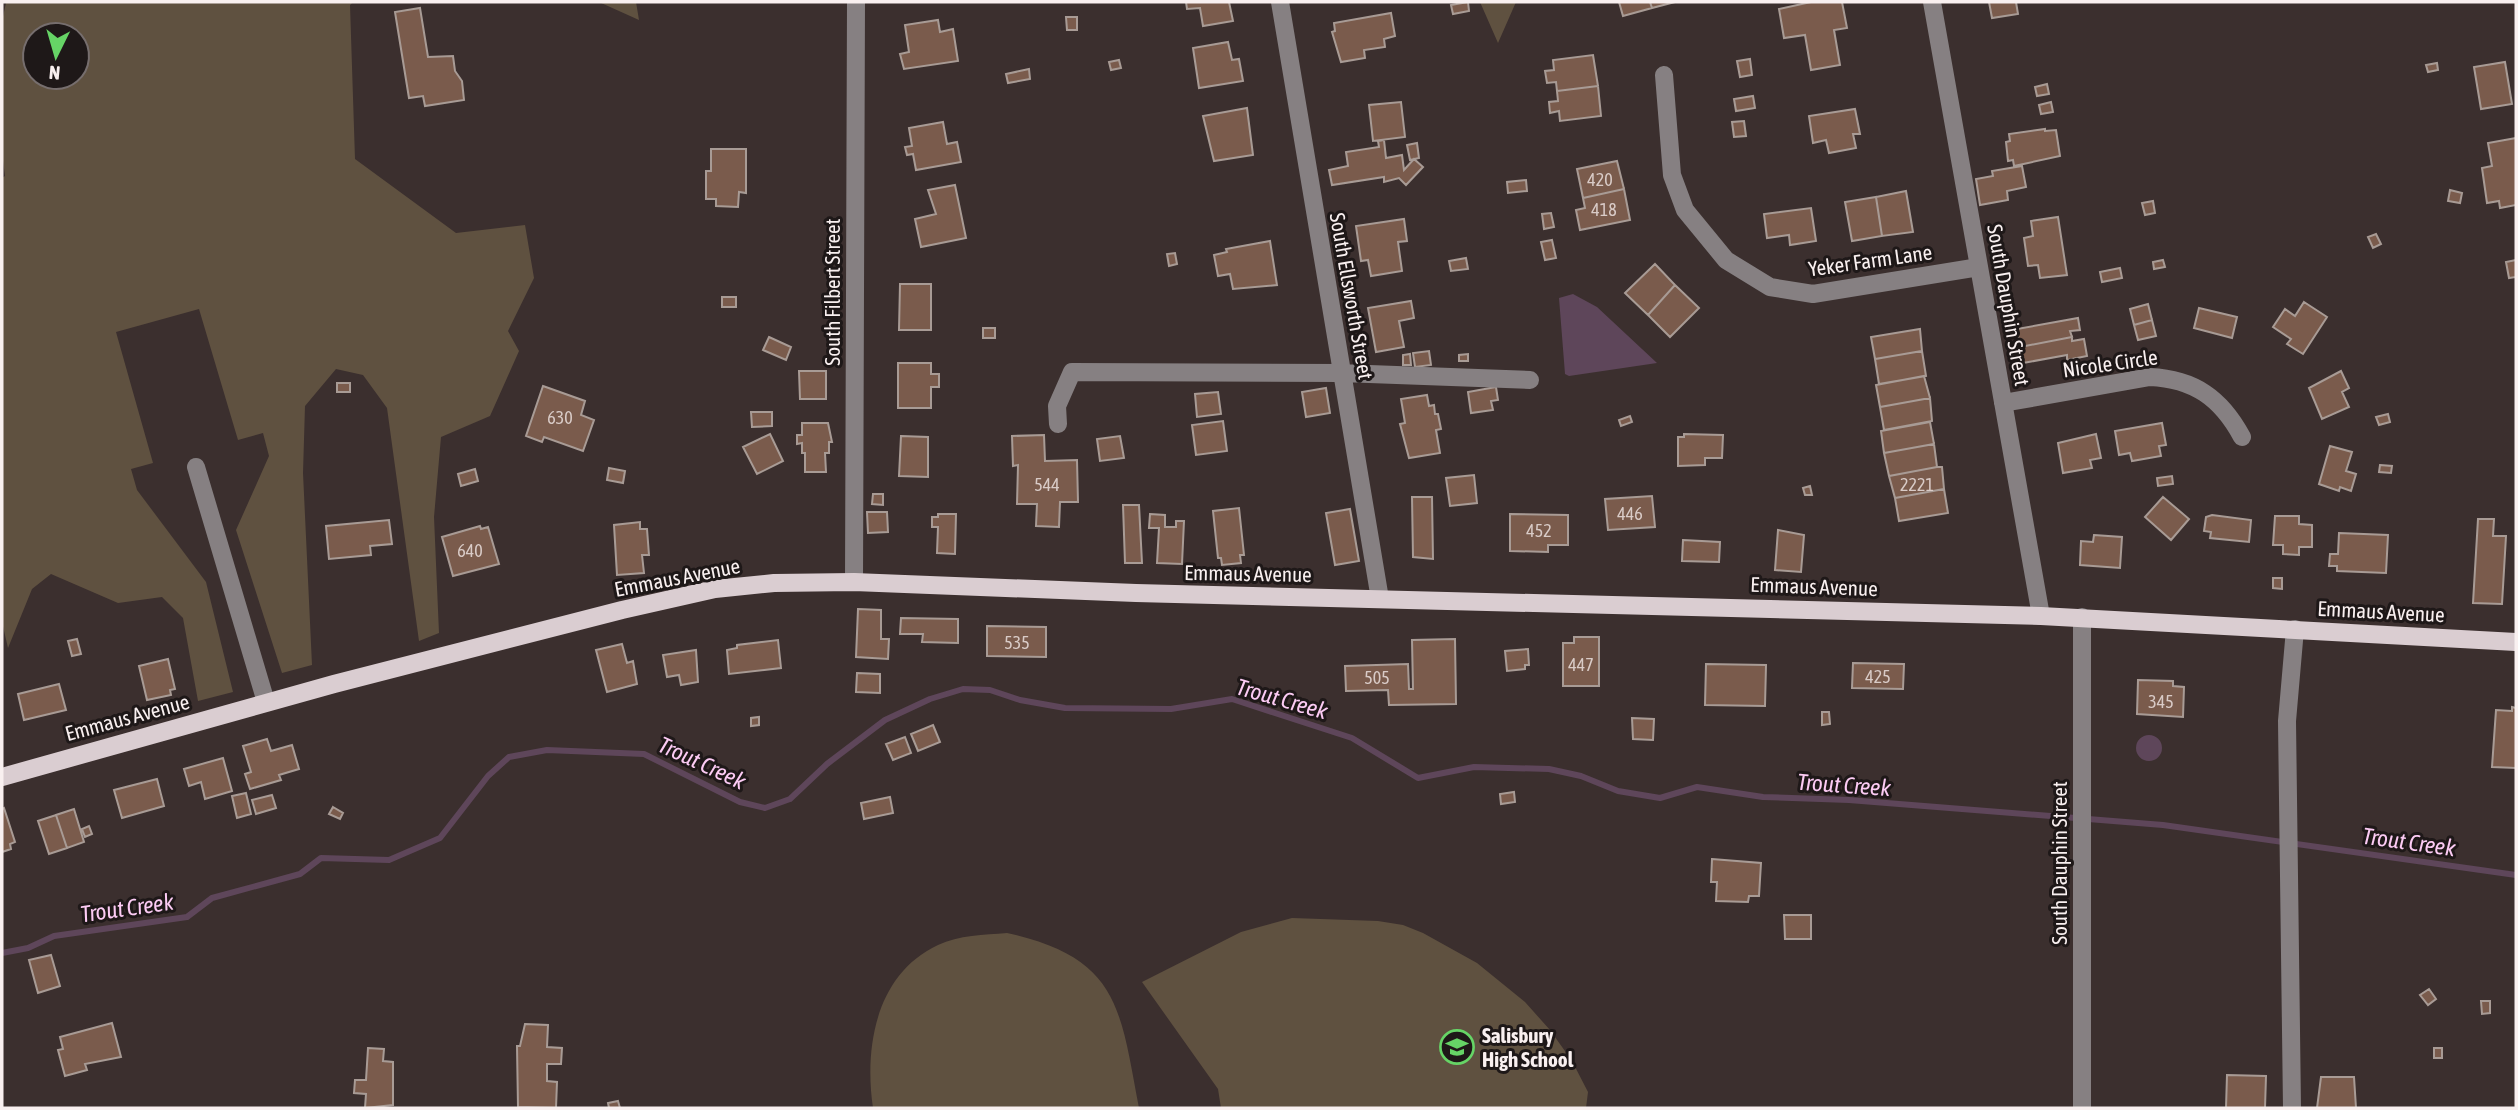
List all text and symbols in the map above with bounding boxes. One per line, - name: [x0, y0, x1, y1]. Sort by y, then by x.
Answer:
- north arrow: [21, 21, 91, 91]
- text: N: [48, 61, 61, 84]
- house number: 420: [1587, 169, 1613, 190]
- house number: 418: [1591, 199, 1617, 220]
- street label: South Ellsworth Street: [1326, 211, 1378, 381]
- street label: South Filbert Street: [820, 218, 844, 366]
- street label: South Dauphin Street: [1983, 222, 2035, 388]
- street label: Yeker Farm Lane: [1807, 239, 1933, 281]
- street label: Nicole Circle: [2061, 344, 2159, 382]
- house number: 630: [547, 407, 573, 428]
- house number: 544: [1034, 474, 1060, 495]
- house number: 2221: [1900, 474, 1934, 495]
- house number: 446: [1617, 503, 1643, 524]
- house number: 452: [1526, 520, 1552, 541]
- house number: 640: [457, 540, 483, 561]
- street label: Emmaus Avenue: [612, 553, 742, 601]
- street label: Emmaus Avenue: [1184, 560, 1312, 586]
- street label: Emmaus Avenue: [1750, 572, 1878, 600]
- street label: Emmaus Avenue: [2317, 596, 2445, 626]
- house number: 535: [1004, 632, 1030, 653]
- house number: 447: [1568, 654, 1594, 675]
- house number: 425: [1865, 666, 1891, 687]
- house number: 505: [1364, 667, 1390, 688]
- water label: Trout Creek: [1233, 674, 1331, 725]
- street label: Emmaus Avenue: [62, 689, 192, 745]
- house number: 345: [2148, 691, 2174, 712]
- water label: Trout Creek: [654, 731, 751, 795]
- water label: Trout Creek: [1796, 769, 1892, 801]
- street label: South Dauphin Street: [2047, 781, 2071, 945]
- water label: Trout Creek: [2361, 823, 2458, 862]
- water label: Trout Creek: [79, 888, 176, 927]
- place label: Salisbury High School: [1482, 1023, 1574, 1071]
- school or university icon: Salisbury High School: [1438, 1028, 1476, 1066]

